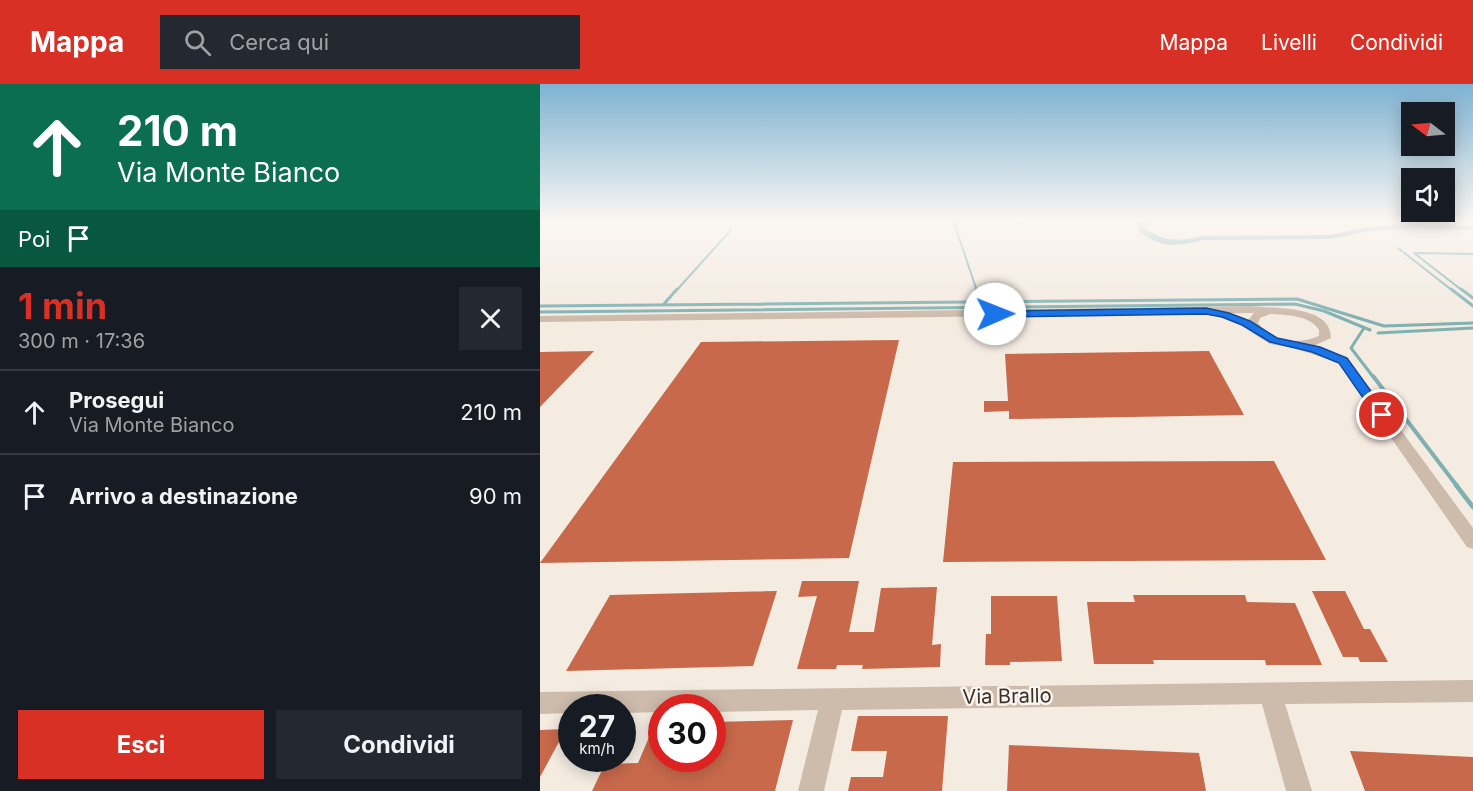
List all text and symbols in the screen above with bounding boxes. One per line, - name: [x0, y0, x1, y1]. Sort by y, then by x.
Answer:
- search box: [160, 15, 580, 69]
- text: Mappa: [30, 25, 124, 59]
- icon: search: [181, 26, 214, 59]
- text: Cerca qui: [229, 29, 329, 55]
- text: Mappa: [1160, 30, 1228, 55]
- text: Livelli: [1261, 30, 1317, 55]
- text: Condividi: [1350, 30, 1443, 55]
- north arrow: [1401, 102, 1455, 156]
- map controls: [1401, 102, 1455, 222]
- text: 210 m: [117, 105, 238, 156]
- icon: ahead: [18, 108, 96, 186]
- text: Via Monte Bianco: [117, 156, 340, 189]
- button: sound: [1401, 168, 1455, 222]
- icon: arrive: [62, 222, 95, 255]
- text: Poi: [18, 226, 50, 252]
- position arrow: [963, 282, 1027, 346]
- text: 1 min: [18, 284, 107, 328]
- button: close: [459, 287, 522, 350]
- text: 300 m · 17:36: [18, 329, 145, 353]
- text: Prosegui: [69, 387, 164, 413]
- pin: [1356, 389, 1407, 440]
- icon: ahead: [18, 396, 51, 429]
- icon: arrive: [1365, 398, 1398, 431]
- text: 210 m: [460, 399, 522, 425]
- text: Via Monte Bianco: [69, 413, 234, 437]
- icon: arrive: [18, 480, 51, 513]
- text: Arrivo a destinazione: [69, 483, 298, 509]
- text: 90 m: [469, 483, 522, 509]
- street label: Via Brallo: [962, 683, 1052, 709]
- speed limit sign: 30: [648, 694, 726, 772]
- text: 27: [579, 708, 615, 744]
- button: Esci: [18, 710, 264, 779]
- button: Condividi: [276, 710, 522, 779]
- text: km/h: [579, 739, 615, 758]

